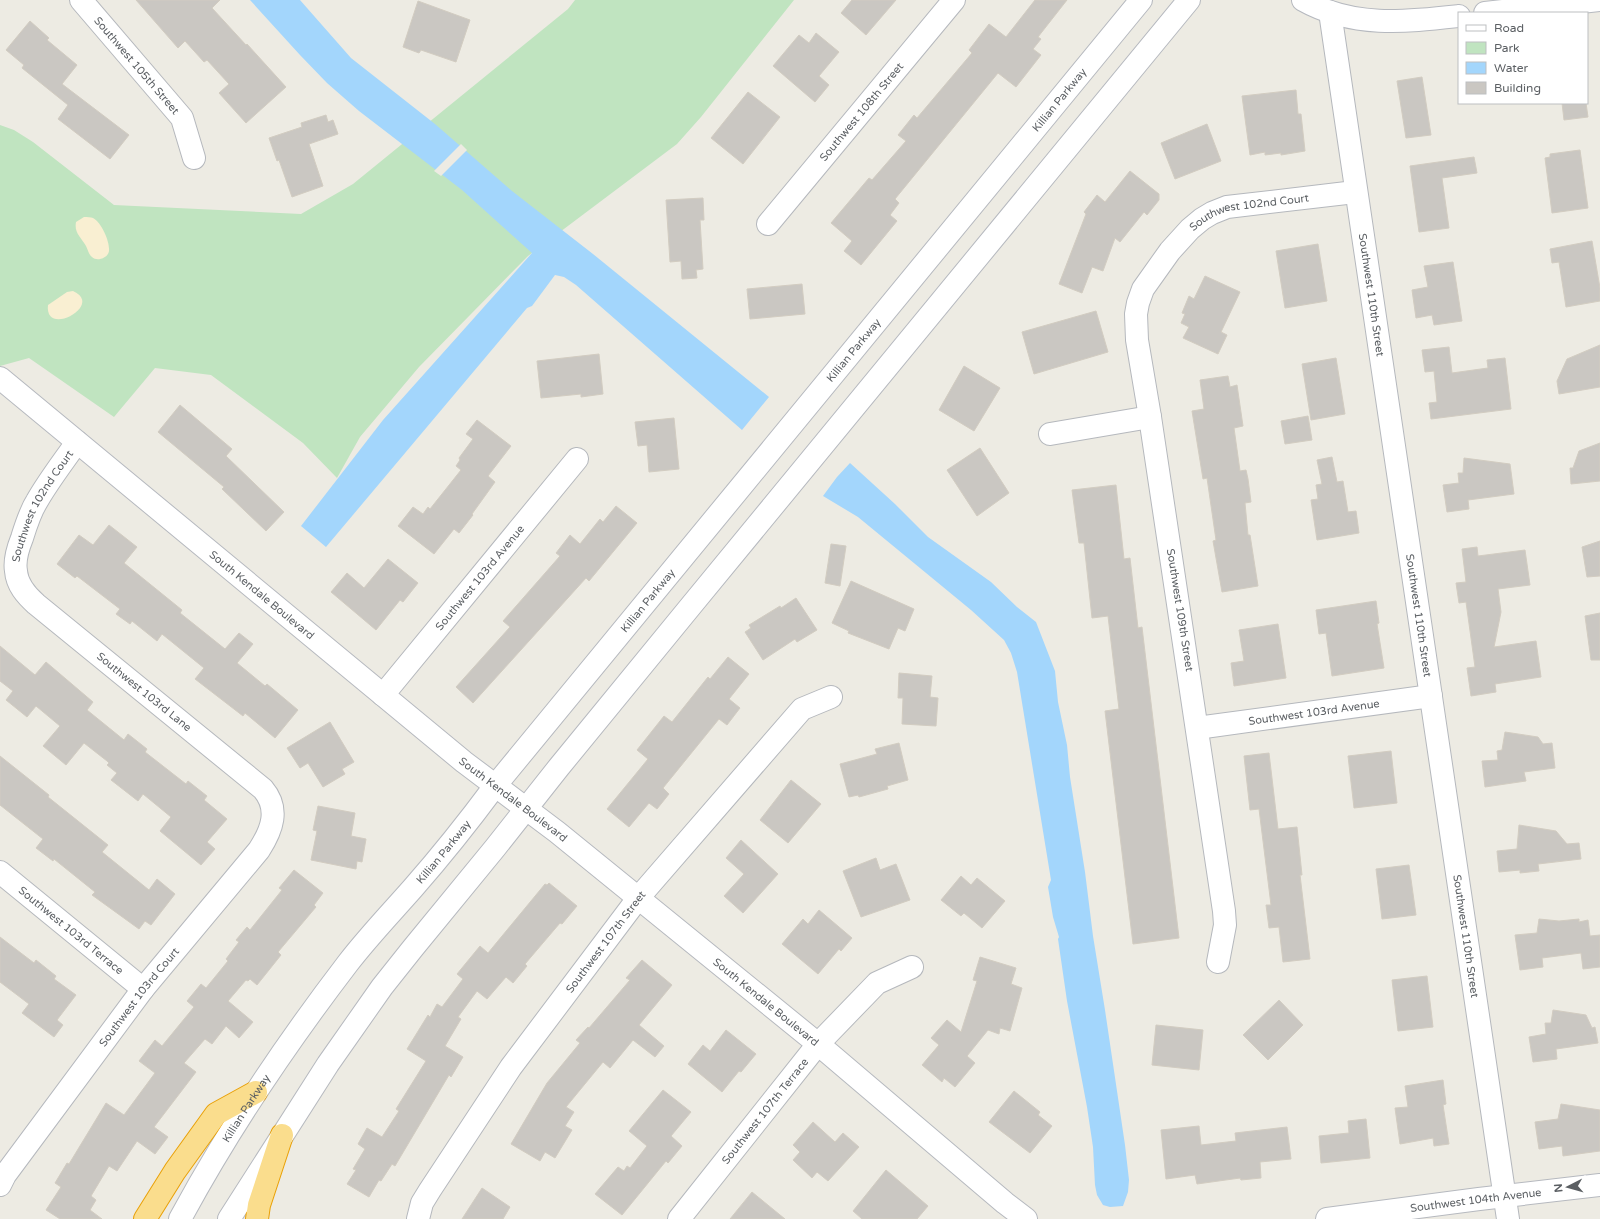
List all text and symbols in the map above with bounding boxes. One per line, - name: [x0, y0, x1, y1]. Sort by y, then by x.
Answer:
- legend: [1458, 12, 1588, 104]
- street label: Southwest 105th Street: [92, 14, 182, 117]
- text: Road: [1494, 21, 1524, 35]
- text: Park: [1494, 41, 1520, 55]
- street label: Southwest 108th Street: [817, 60, 906, 164]
- text: Water: [1494, 61, 1529, 75]
- street label: Killian Parkway: [1029, 65, 1089, 134]
- text: Building: [1494, 81, 1541, 95]
- street label: Southwest 102nd Court: [1187, 191, 1309, 233]
- street label: Southwest 110th Street: [1356, 233, 1387, 357]
- street label: Killian Parkway: [823, 316, 883, 384]
- street label: Southwest 102nd Court: [9, 448, 76, 563]
- street label: Southwest 103rd Avenue: [433, 522, 527, 633]
- street label: South Kendale Boulevard: [207, 548, 317, 642]
- street label: Southwest 109th Street: [1164, 548, 1196, 672]
- street label: Southwest 110th Street: [1404, 553, 1434, 678]
- street label: Killian Parkway: [618, 566, 678, 635]
- street label: Southwest 103rd Lane: [94, 650, 194, 734]
- street label: Southwest 103rd Avenue: [1248, 697, 1380, 727]
- street label: South Kendale Boulevard: [456, 754, 570, 844]
- street label: Killian Parkway: [413, 817, 473, 886]
- street label: Southwest 110th Street: [1451, 874, 1482, 998]
- street label: Southwest 103rd Terrace: [16, 884, 126, 977]
- street label: Southwest 107th Street: [563, 888, 648, 995]
- street label: Southwest 103rd Court: [96, 945, 182, 1049]
- street label: South Kendale Boulevard: [711, 955, 821, 1049]
- street label: Southwest 107th Terrace: [719, 1055, 811, 1167]
- street label: Killian Parkway: [219, 1072, 273, 1145]
- north arrow: [1548, 1167, 1588, 1207]
- text: N: [1552, 1183, 1565, 1193]
- street label: Southwest 104th Avenue: [1409, 1185, 1542, 1214]

